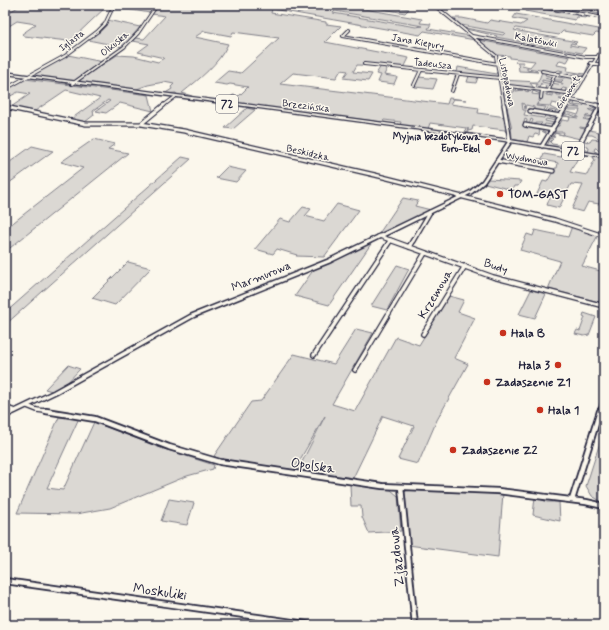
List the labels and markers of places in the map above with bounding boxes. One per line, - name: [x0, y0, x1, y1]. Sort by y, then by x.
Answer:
- place label: Myjnia bezdotykowa Euro-Ekol: [393, 131, 481, 156]
- marker: Myjnia bezdotykowa Euro-Ekol: [483, 137, 493, 147]
- place label: TOM-GAST: [508, 187, 568, 203]
- marker: TOM-GAST: [495, 189, 505, 199]
- place label: Hala B: [511, 326, 545, 342]
- marker: Hala B: [498, 328, 508, 338]
- place label: Hala 3: [519, 358, 551, 374]
- marker: Hala 3: [553, 360, 563, 370]
- place label: Zadaszenie Z1: [495, 375, 571, 391]
- marker: Zadaszenie Z1: [482, 377, 492, 387]
- place label: Hala 1: [548, 403, 579, 419]
- marker: Hala 1: [535, 405, 545, 415]
- place label: Zadaszenie Z2: [461, 443, 538, 459]
- marker: Zadaszenie Z2: [448, 445, 458, 455]

